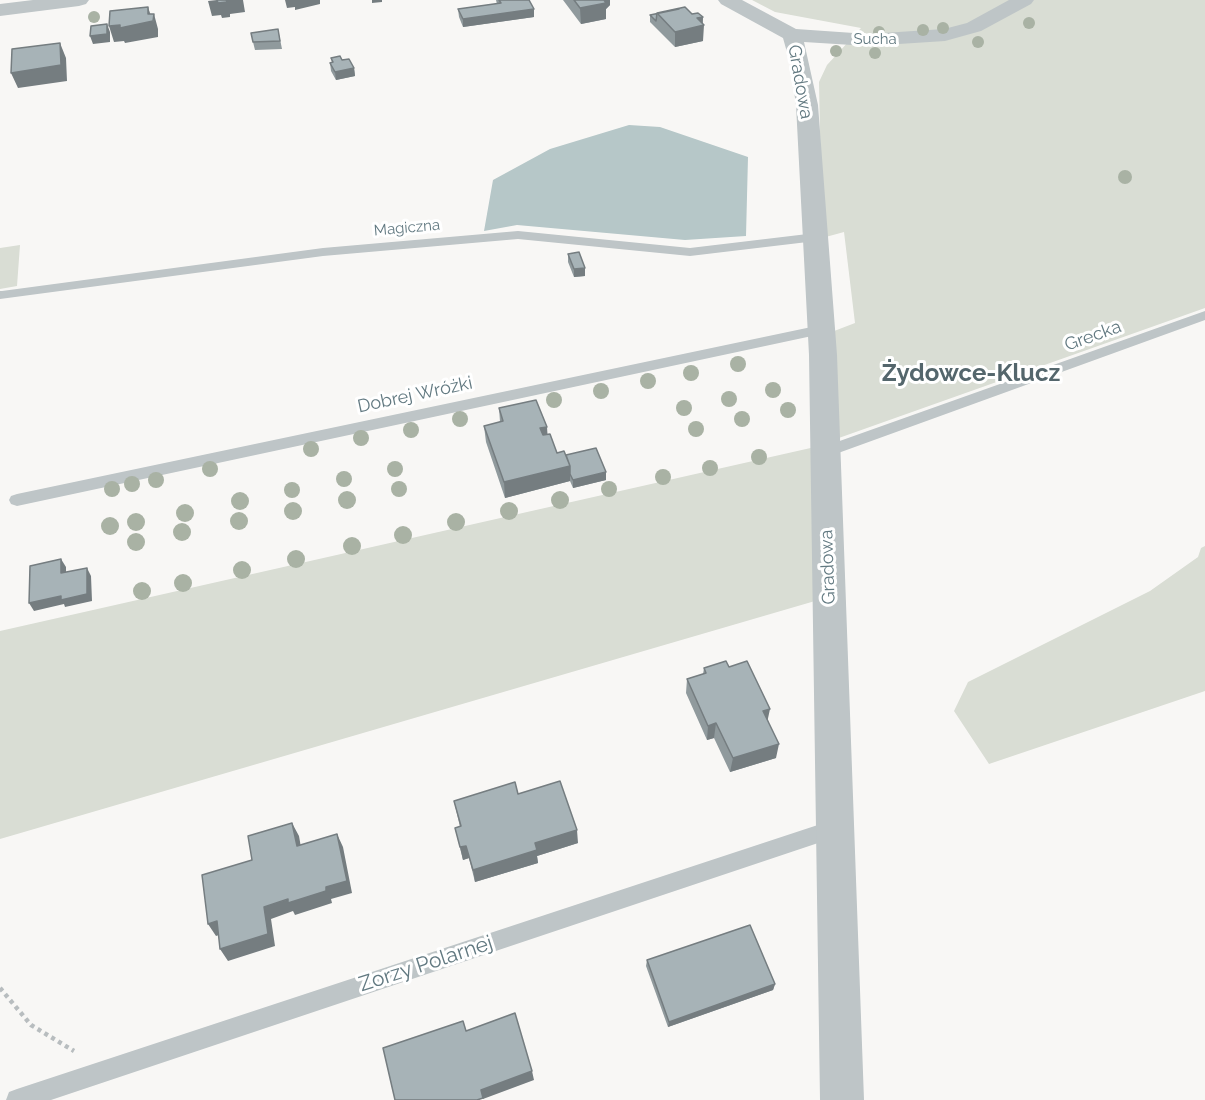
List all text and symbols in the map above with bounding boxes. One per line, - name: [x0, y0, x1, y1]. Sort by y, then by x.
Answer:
- street label: Sucha: [853, 30, 897, 48]
- street label: Gradowa: [783, 43, 817, 121]
- street label: Magiczna: [373, 216, 441, 240]
- street label: Grecka: [1062, 316, 1124, 356]
- district label: Żydowce-Klucz: [882, 360, 1060, 388]
- street label: Dobrej Wróżki: [356, 372, 474, 418]
- street label: Gradowa: [816, 529, 840, 605]
- street label: Zorzy Polarnej: [356, 931, 496, 997]

